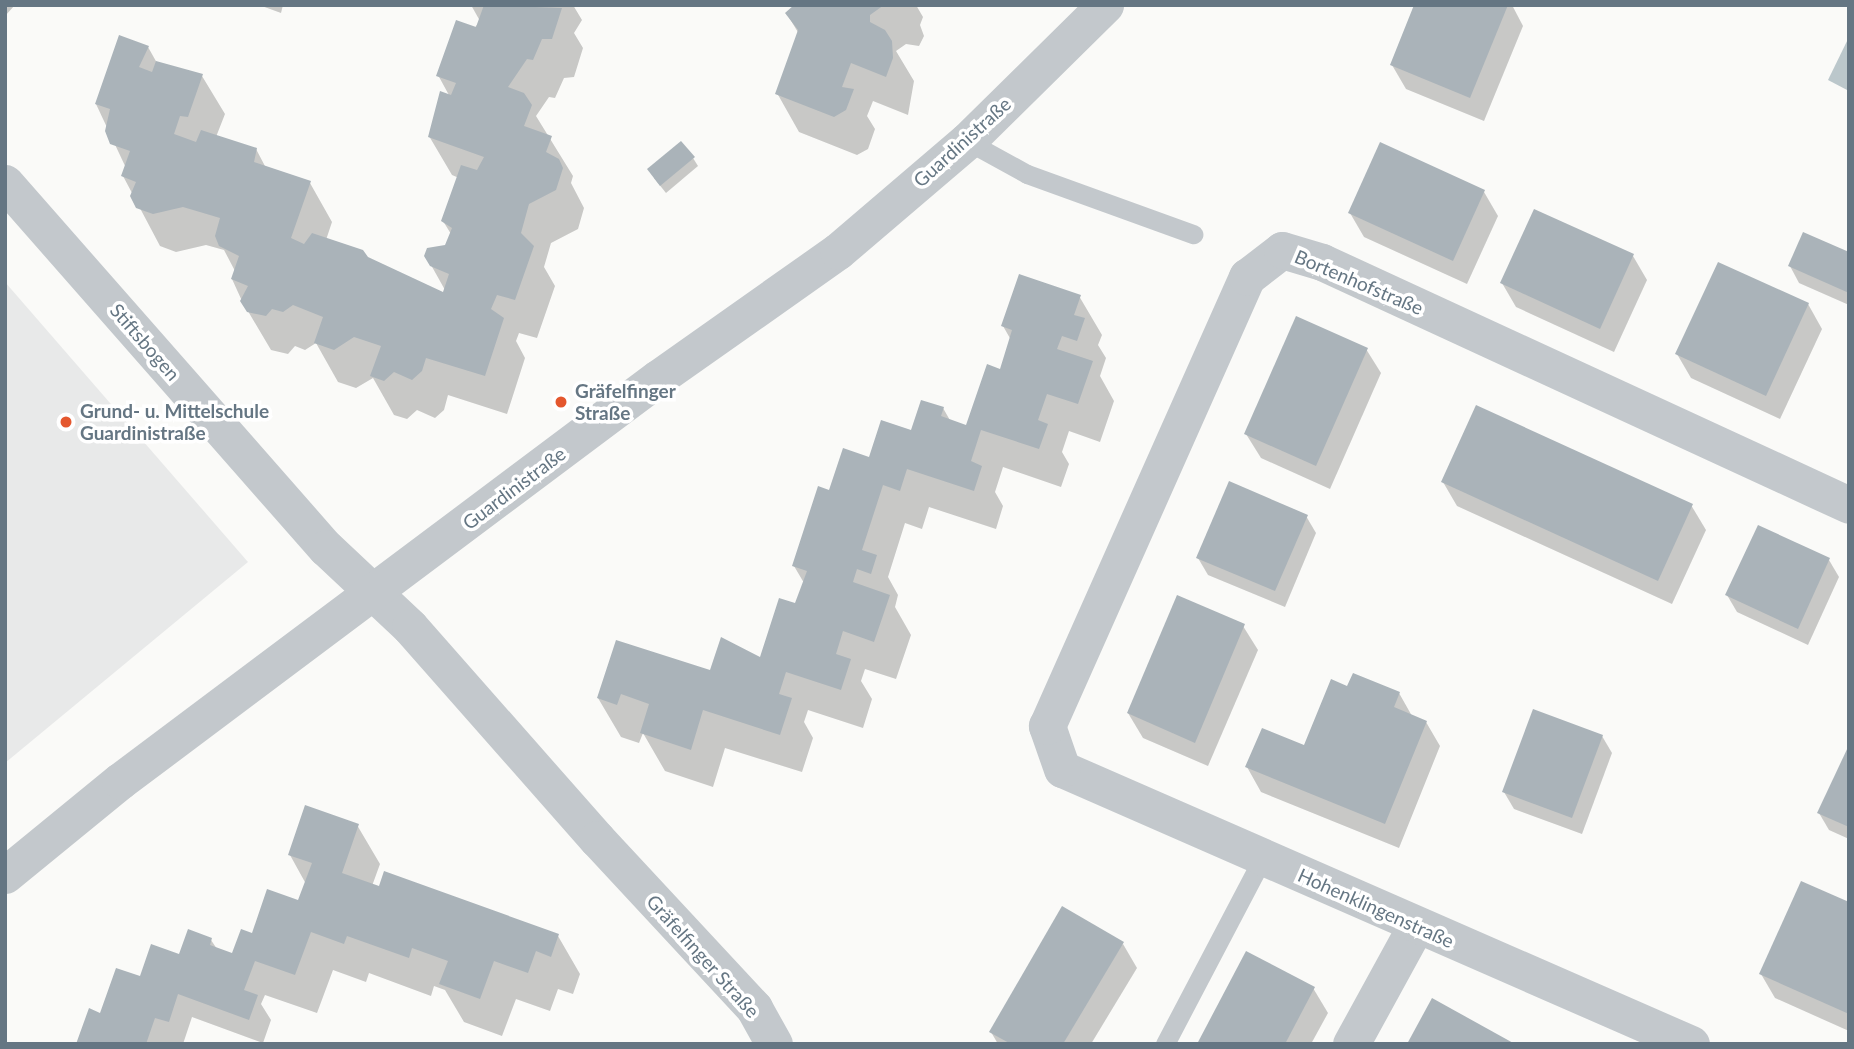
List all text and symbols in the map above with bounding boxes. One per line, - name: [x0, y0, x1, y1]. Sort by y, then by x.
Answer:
- street label: Guardinistraße: [909, 92, 1015, 192]
- street label: Bortenhofstraße: [1291, 245, 1427, 319]
- street label: Stiftsbogen: [105, 299, 185, 385]
- place label: Gräfelfinger Straße: [575, 380, 676, 424]
- marker: Gräfelfinger Straße: [553, 394, 569, 410]
- place label: Grund- u. Mittelschule Guardinistraße: [80, 400, 269, 444]
- marker: Grund- u. Mittelschule Guardinistraße: [58, 414, 74, 430]
- street label: Guardinistraße: [458, 442, 570, 534]
- street label: Hohenklingenstraße: [1295, 863, 1457, 953]
- street label: Gräfelfinger Straße: [642, 890, 764, 1022]

